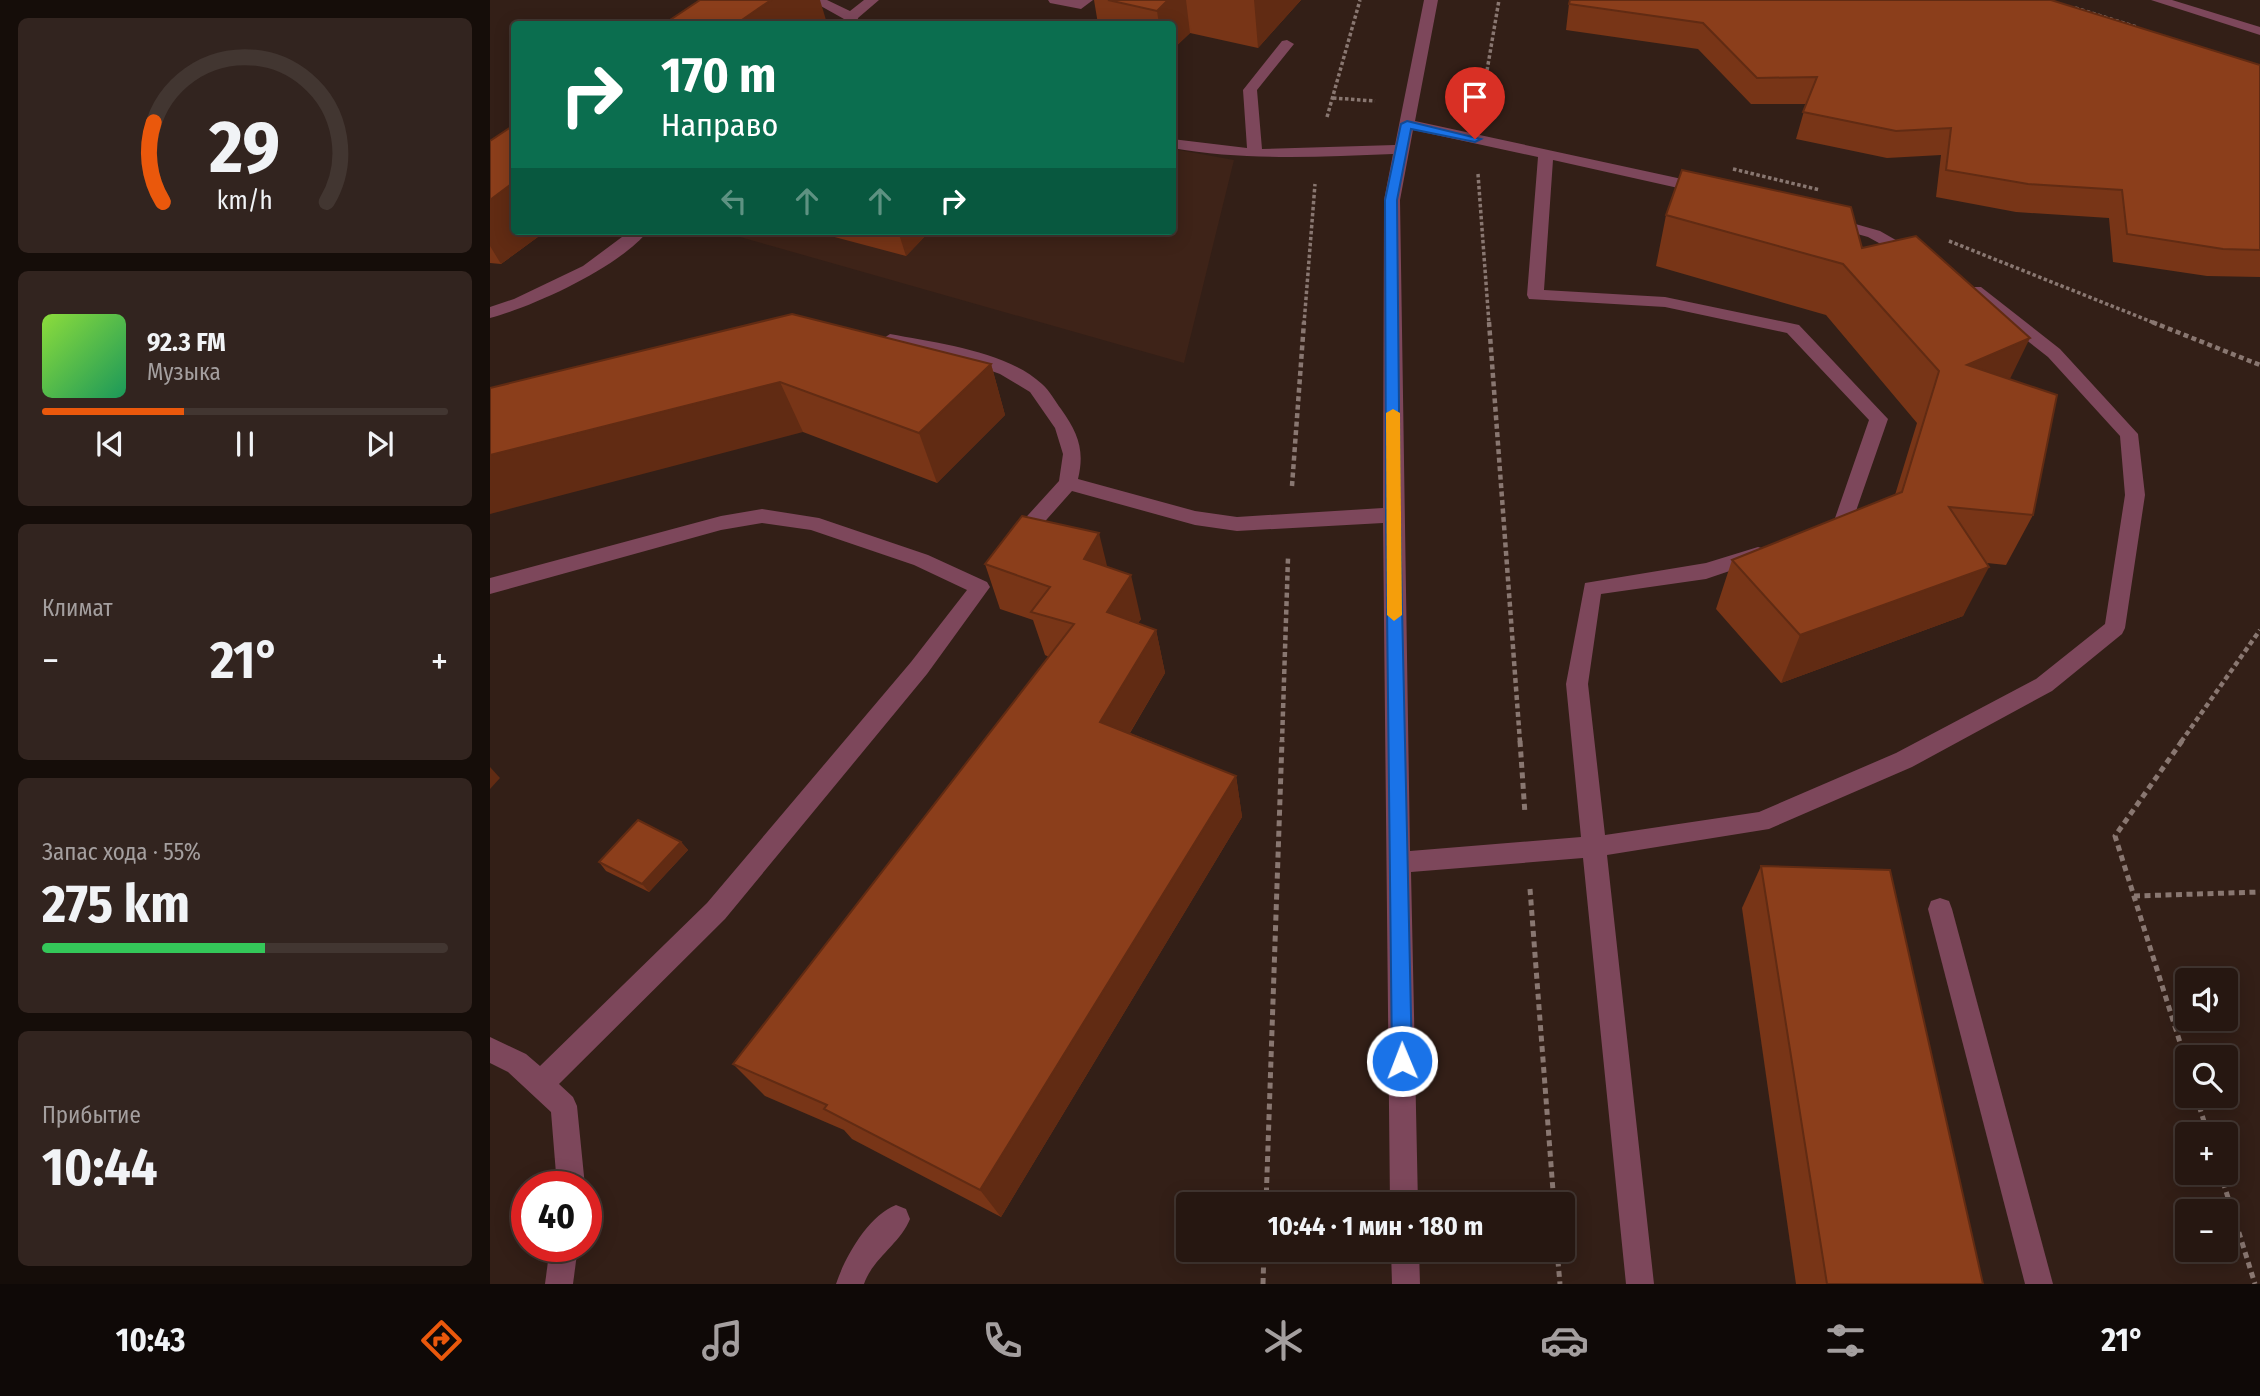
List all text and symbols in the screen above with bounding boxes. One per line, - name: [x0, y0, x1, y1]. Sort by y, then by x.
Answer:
- text: 170 m: [661, 46, 777, 105]
- icon: right: [546, 49, 637, 140]
- pin: [1445, 67, 1505, 139]
- icon: arrive: [1456, 78, 1494, 116]
- text: 29: [209, 104, 280, 191]
- text: Направо: [661, 106, 778, 144]
- icon: left: [715, 182, 753, 220]
- icon: ahead: [788, 182, 826, 220]
- icon: ahead: [861, 182, 899, 220]
- icon: right: [934, 182, 972, 220]
- text: km/h: [217, 185, 273, 215]
- text: 92.3 FM: [147, 327, 226, 358]
- text: Музыка: [147, 358, 221, 386]
- icon: previous: [91, 425, 129, 463]
- icon: pause: [226, 425, 264, 463]
- icon: next: [361, 425, 399, 463]
- text: Климат: [42, 594, 113, 622]
- text: 21°: [210, 629, 280, 692]
- text: −: [42, 638, 59, 684]
- text: +: [431, 638, 448, 684]
- text: Запас хода · 55%: [42, 838, 201, 866]
- text: 275 km: [42, 873, 190, 936]
- map controls: [2175, 968, 2238, 1262]
- button: sound: [2175, 968, 2238, 1031]
- position arrow: [1365, 1024, 1439, 1098]
- button: search: [2175, 1045, 2238, 1108]
- text: Прибытие: [42, 1101, 141, 1129]
- button: +: [2175, 1122, 2238, 1185]
- text: 10:44: [42, 1136, 158, 1199]
- speed limit sign: 40: [511, 1171, 602, 1262]
- button: −: [2175, 1199, 2238, 1262]
- text: 10:44 · 1 мин · 180 m: [1268, 1211, 1483, 1242]
- icon: directions: [417, 1316, 466, 1365]
- icon: music: [698, 1316, 747, 1365]
- icon: phone: [978, 1316, 1027, 1365]
- icon: climate: [1259, 1316, 1308, 1365]
- icon: car: [1540, 1316, 1589, 1365]
- icon: filters: [1821, 1316, 1870, 1365]
- text: 10:43: [116, 1321, 185, 1359]
- text: 21°: [2101, 1321, 2144, 1359]

